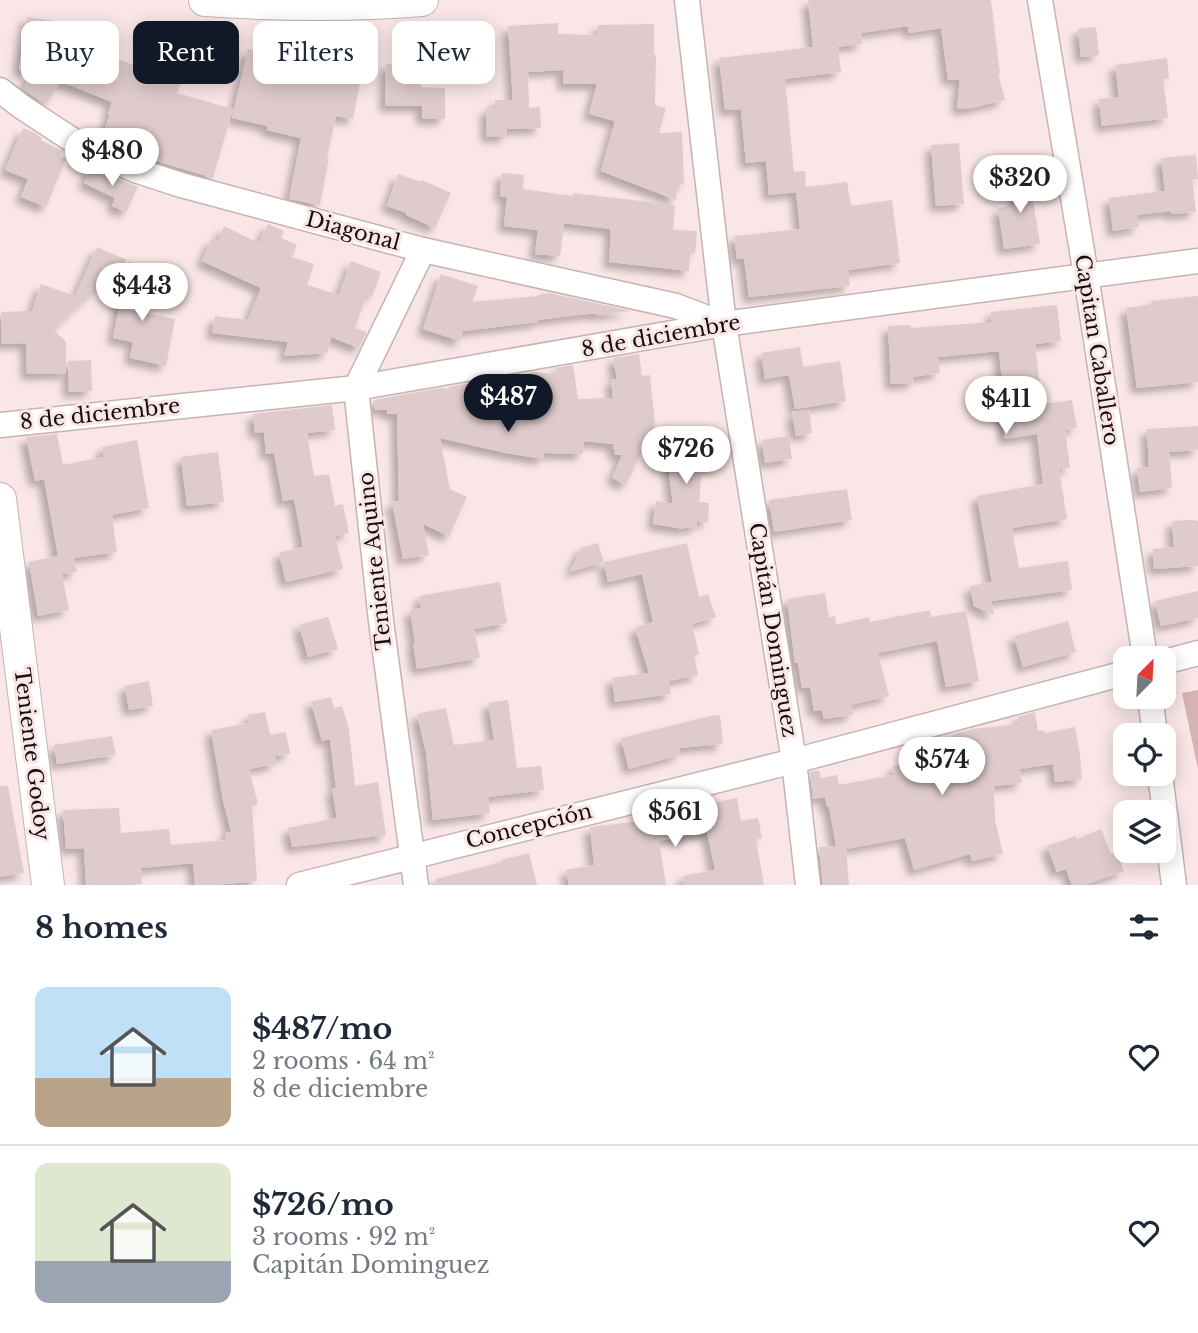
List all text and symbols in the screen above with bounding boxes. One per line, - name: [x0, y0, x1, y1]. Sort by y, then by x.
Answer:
- chip: Buy: [21, 21, 119, 84]
- chip: Rent: [133, 21, 239, 84]
- chip: Filters: [253, 21, 378, 84]
- chip: New: [392, 21, 495, 84]
- pin: $480: [71, 128, 153, 188]
- text: $480: [81, 137, 143, 165]
- pin: $320: [979, 156, 1061, 215]
- text: $320: [989, 164, 1051, 192]
- street label: Diagonal: [303, 206, 403, 256]
- street label: Capitan Caballero: [1069, 253, 1125, 447]
- pin: $443: [101, 264, 183, 323]
- text: $443: [112, 272, 172, 300]
- street label: 8 de diciembre: [580, 309, 742, 363]
- pin: $487: [467, 374, 549, 434]
- pin: $411: [965, 376, 1047, 436]
- text: $487: [480, 383, 536, 411]
- text: $411: [981, 385, 1031, 413]
- street label: 8 de diciembre: [19, 393, 181, 435]
- pin: $726: [645, 426, 727, 486]
- text: $726: [657, 435, 715, 463]
- street label: Teniente Aquino: [353, 471, 397, 651]
- street label: Capitán Dominguez: [743, 521, 803, 739]
- north arrow: [1113, 646, 1176, 709]
- map controls: [1113, 646, 1176, 863]
- street label: Teniente Godoy: [9, 666, 56, 842]
- button: locate: [1113, 723, 1176, 786]
- pin: $574: [901, 738, 983, 797]
- text: $574: [914, 746, 970, 774]
- pin: $561: [634, 790, 716, 849]
- street label: Concepción: [463, 798, 595, 854]
- text: $561: [648, 798, 702, 826]
- button: layers: [1113, 800, 1176, 863]
- icon: filters: [1125, 908, 1163, 946]
- text: 8 homes: [35, 909, 168, 946]
- text: $487/mo: [252, 1010, 392, 1047]
- icon: home: [91, 1015, 175, 1099]
- icon: heart: [1125, 1038, 1163, 1076]
- text: 2 rooms · 64 m²: [252, 1047, 435, 1075]
- text: 8 de diciembre: [252, 1075, 428, 1103]
- text: $726/mo: [252, 1186, 394, 1223]
- icon: home: [91, 1191, 175, 1275]
- icon: heart: [1125, 1214, 1163, 1252]
- text: 3 rooms · 92 m²: [252, 1223, 435, 1251]
- text: Capitán Dominguez: [252, 1251, 489, 1279]

